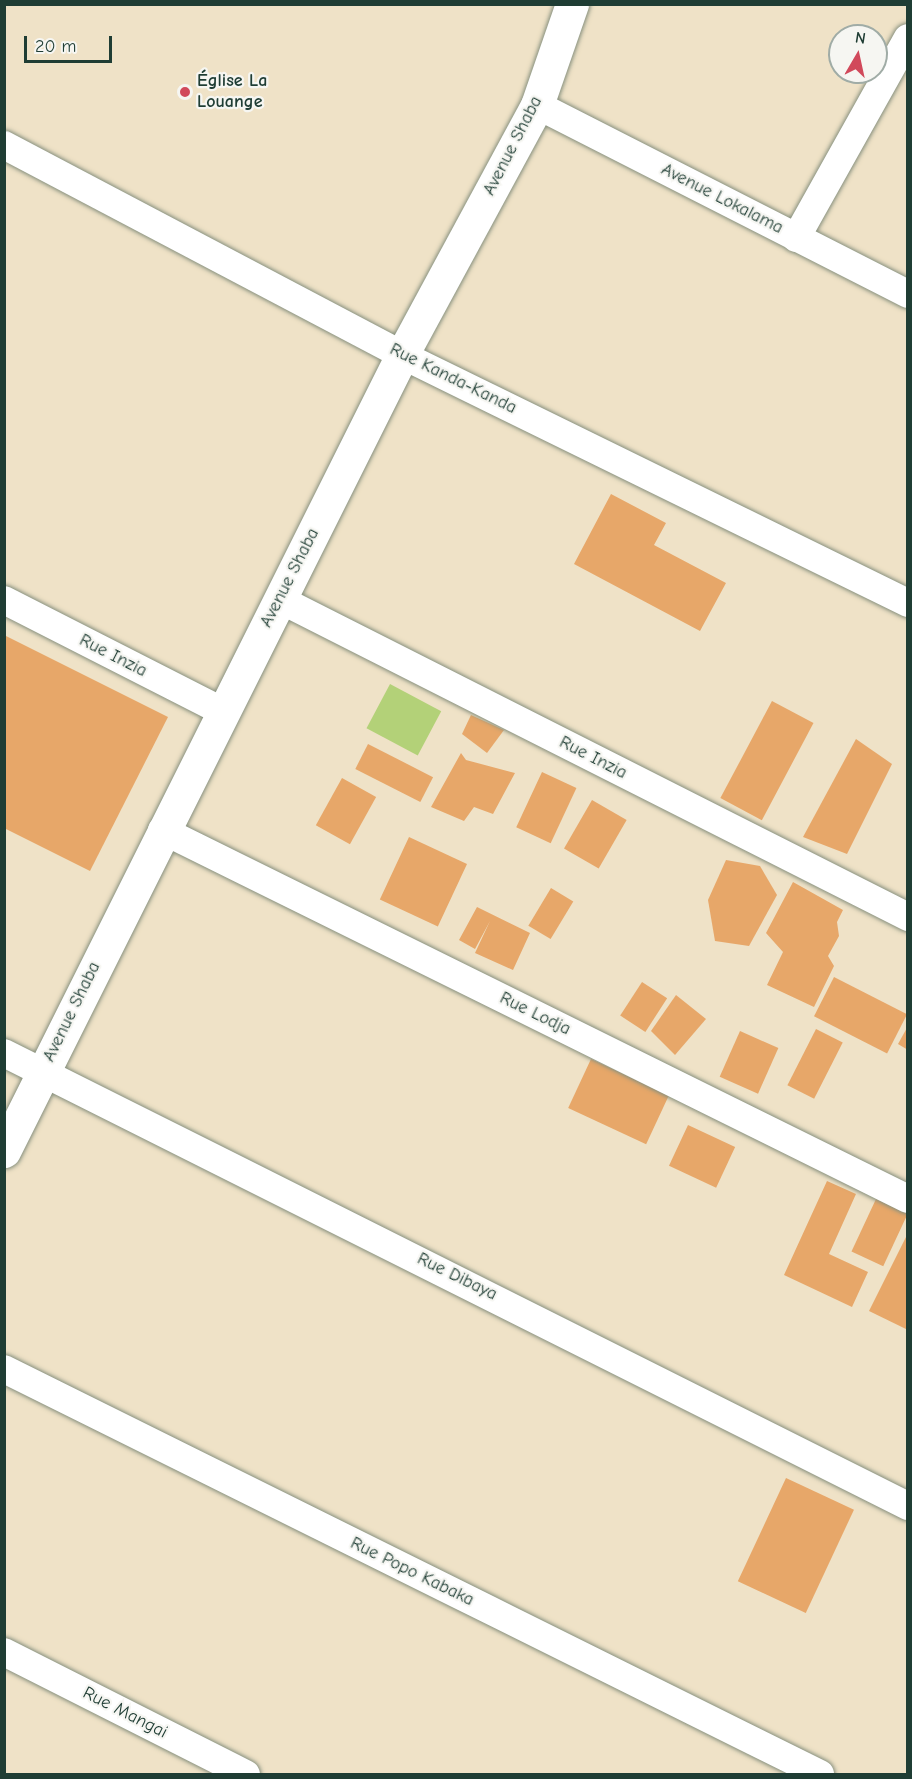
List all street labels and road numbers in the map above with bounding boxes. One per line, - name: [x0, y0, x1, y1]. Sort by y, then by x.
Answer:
- street label: Avenue Shaba: [479, 93, 547, 199]
- street label: Avenue Lokalama: [657, 159, 787, 239]
- street label: Rue Kanda-Kanda: [386, 339, 520, 419]
- street label: Avenue Shaba: [256, 525, 324, 631]
- street label: Rue Inzia: [76, 630, 150, 682]
- street label: Rue Inzia: [556, 732, 630, 784]
- street label: Avenue Shaba: [38, 958, 106, 1066]
- street label: Rue Lodja: [496, 988, 574, 1040]
- street label: Rue Dibaya: [413, 1248, 501, 1306]
- street label: Rue Popo Kabaka: [347, 1533, 477, 1611]
- street label: Rue Mangai: [79, 1682, 171, 1744]

